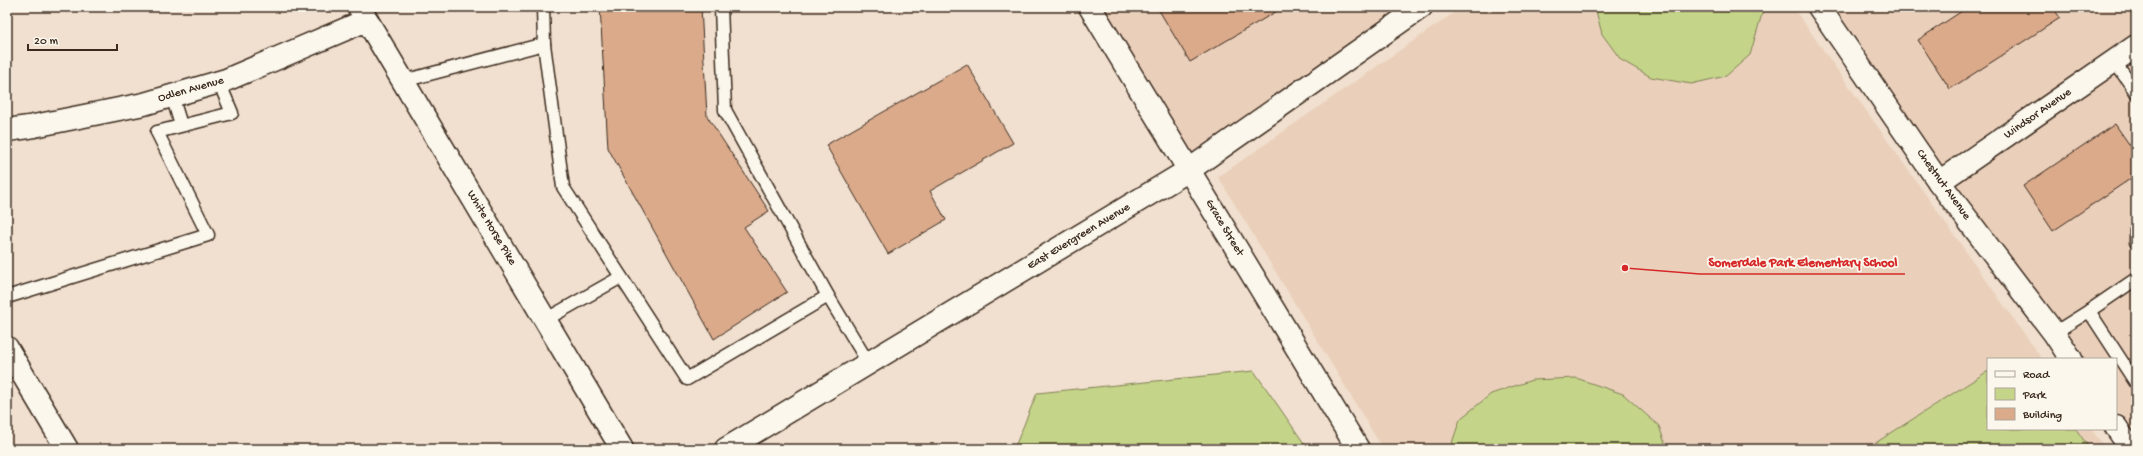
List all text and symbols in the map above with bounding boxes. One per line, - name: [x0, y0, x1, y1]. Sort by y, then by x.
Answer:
- scale bar: [28, 26, 117, 52]
- text: 20 m: [34, 35, 59, 49]
- street label: Odlen Avenue: [157, 74, 226, 106]
- street label: Windsor Avenue: [2001, 85, 2075, 142]
- street label: Chestnut Avenue: [1913, 147, 1974, 224]
- street label: White Horse Pike: [463, 188, 519, 269]
- street label: Grace Street: [1202, 197, 1247, 260]
- street label: East Evergreen Avenue: [1025, 200, 1134, 273]
- callout: Somerdale Park Elementary School: [1700, 249, 1905, 274]
- text: Somerdale Park Elementary School: [1709, 256, 1898, 271]
- legend: [1987, 358, 2117, 430]
- text: Road: [2023, 369, 2050, 383]
- text: Park: [2022, 389, 2048, 403]
- text: Building: [2022, 409, 2062, 423]

